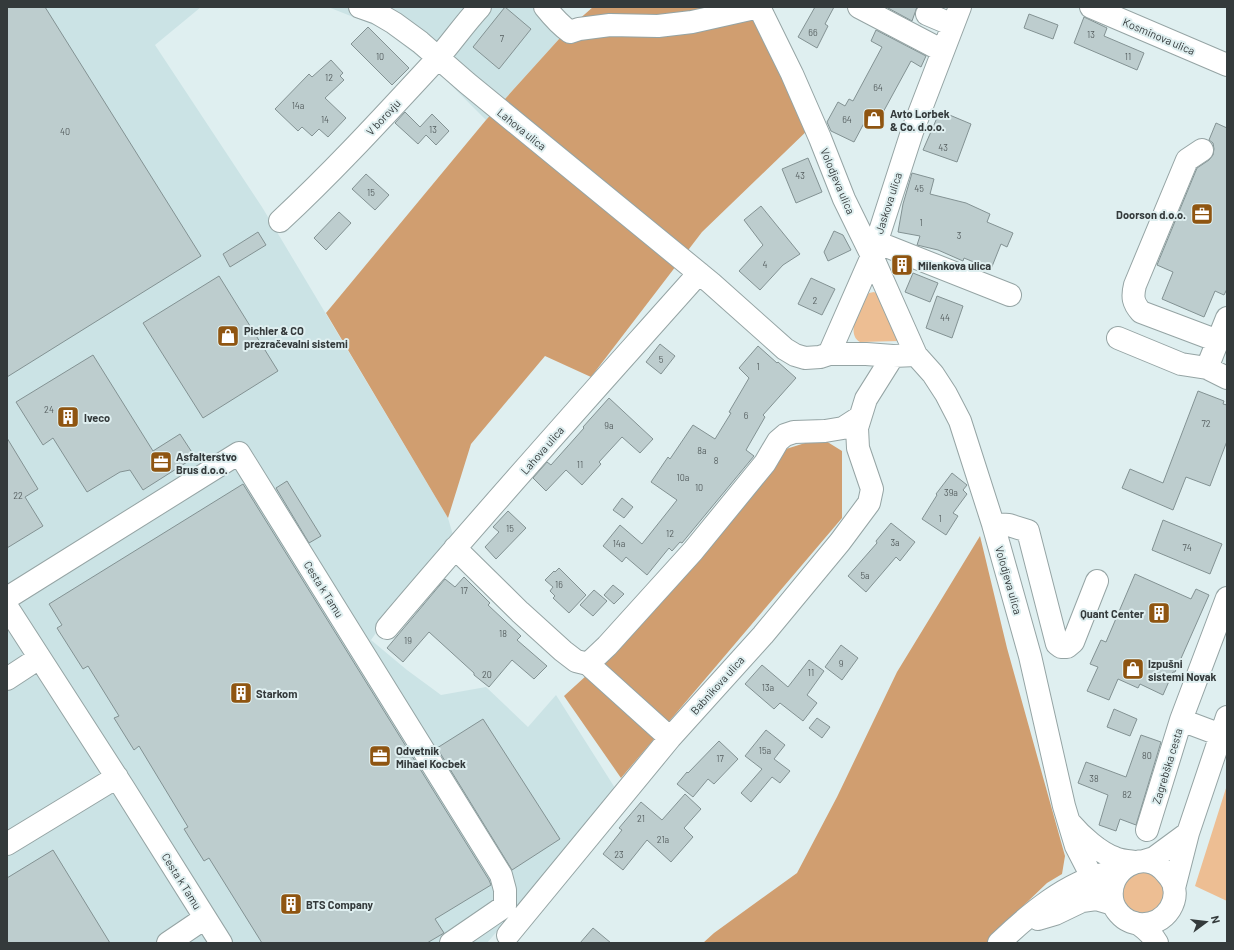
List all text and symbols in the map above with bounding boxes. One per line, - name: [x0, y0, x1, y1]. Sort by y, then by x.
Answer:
- street label: Kosminova ulica: [1121, 15, 1197, 57]
- house number: 66: [808, 27, 818, 38]
- house number: 13: [1087, 29, 1095, 40]
- house number: 7: [500, 33, 505, 44]
- house number: 10: [376, 51, 384, 62]
- house number: 11: [1125, 51, 1131, 62]
- house number: 12: [325, 72, 333, 83]
- house number: 64: [873, 82, 883, 93]
- street label: V borovju: [363, 96, 403, 138]
- house number: 14a: [292, 100, 304, 111]
- street label: Lahova ulica: [495, 105, 549, 153]
- shop icon: Avto Lorbek & Co. d.o.o.: [861, 106, 887, 132]
- place label: Avto Lorbek & Co. d.o.o.: [890, 107, 950, 133]
- house number: 14: [321, 114, 329, 125]
- house number: 64: [842, 114, 852, 125]
- house number: 13: [429, 124, 437, 135]
- house number: 40: [60, 126, 70, 137]
- house number: 43: [938, 142, 948, 153]
- street label: Volodjeva ulica: [818, 146, 858, 216]
- house number: 43: [795, 170, 805, 181]
- street label: Jaskova ulica: [872, 171, 904, 235]
- house number: 45: [914, 183, 924, 194]
- house number: 15: [367, 187, 375, 198]
- office icon: Doorson d.o.o.: [1189, 201, 1215, 227]
- place label: Doorson d.o.o.: [1116, 208, 1186, 221]
- house number: 1: [919, 217, 923, 228]
- house number: 3: [957, 230, 962, 241]
- building icon: Milenkova ulica: [889, 252, 915, 278]
- house number: 4: [763, 259, 768, 270]
- place label: Milenkova ulica: [918, 259, 991, 272]
- house number: 2: [813, 295, 818, 306]
- house number: 44: [940, 312, 950, 323]
- shop icon: Pichler & CO prezračevalni sistemi: [215, 323, 241, 349]
- place label: Pichler & CO prezračevalni sistemi: [244, 324, 348, 350]
- house number: 5: [659, 354, 664, 365]
- house number: 1: [756, 361, 760, 372]
- house number: 24: [44, 404, 54, 415]
- building icon: Iveco: [55, 404, 81, 430]
- house number: 6: [744, 410, 749, 421]
- place label: Iveco: [84, 411, 110, 424]
- house number: 72: [1201, 418, 1211, 429]
- house number: 9a: [604, 420, 614, 431]
- street label: Lahova ulica: [518, 423, 566, 477]
- house number: 8a: [697, 445, 707, 456]
- office icon: Asfalterstvo Brus d.o.o.: [148, 449, 174, 475]
- place label: Asfalterstvo Brus d.o.o.: [176, 450, 237, 476]
- house number: 8: [714, 455, 719, 466]
- house number: 11: [577, 459, 583, 470]
- house number: 10a: [677, 472, 689, 483]
- house number: 10: [695, 482, 703, 493]
- house number: 39a: [944, 487, 958, 498]
- house number: 22: [13, 490, 23, 501]
- house number: 1: [938, 513, 942, 524]
- house number: 15: [506, 523, 514, 534]
- house number: 12: [666, 528, 674, 539]
- house number: 3a: [890, 537, 900, 548]
- house number: 14a: [613, 538, 625, 549]
- house number: 74: [1182, 542, 1192, 553]
- street label: Volodjeva ulica: [993, 544, 1025, 616]
- street label: Cesta k Tamu: [302, 558, 347, 620]
- house number: 5a: [860, 570, 870, 581]
- house number: 16: [555, 579, 563, 590]
- house number: 17: [460, 585, 468, 596]
- building icon: Quant Center: [1146, 600, 1172, 626]
- place label: Quant Center: [1080, 607, 1145, 620]
- house number: 18: [499, 628, 507, 639]
- house number: 19: [404, 635, 412, 646]
- street label: Babnikova ulica: [687, 653, 747, 717]
- shop icon: Izpušni sistemi Novak: [1120, 656, 1146, 682]
- place label: Izpušni sistemi Novak: [1148, 657, 1217, 683]
- house number: 9: [839, 658, 844, 669]
- house number: 11: [808, 667, 814, 678]
- house number: 20: [482, 669, 492, 680]
- building icon: Starkom: [228, 680, 254, 706]
- house number: 13a: [762, 682, 774, 693]
- place label: Starkom: [256, 687, 297, 700]
- street label: Zagrebška cesta: [1149, 727, 1185, 805]
- office icon: Odvetnik Mihael Kocbek: [367, 743, 393, 769]
- place label: Odvetnik Mihael Kocbek: [396, 744, 466, 770]
- house number: 15a: [759, 745, 771, 756]
- house number: 80: [1142, 750, 1152, 761]
- house number: 17: [716, 753, 724, 764]
- house number: 38: [1089, 773, 1099, 784]
- house number: 82: [1122, 789, 1132, 800]
- house number: 21: [637, 813, 645, 824]
- house number: 21a: [657, 834, 669, 845]
- house number: 23: [614, 849, 624, 860]
- street label: Cesta k Tamu: [160, 850, 205, 912]
- building icon: BTS Company: [278, 891, 304, 917]
- place label: BTS Company: [306, 898, 374, 911]
- north arrow: [1186, 902, 1226, 942]
- text: N: [1209, 914, 1223, 925]

